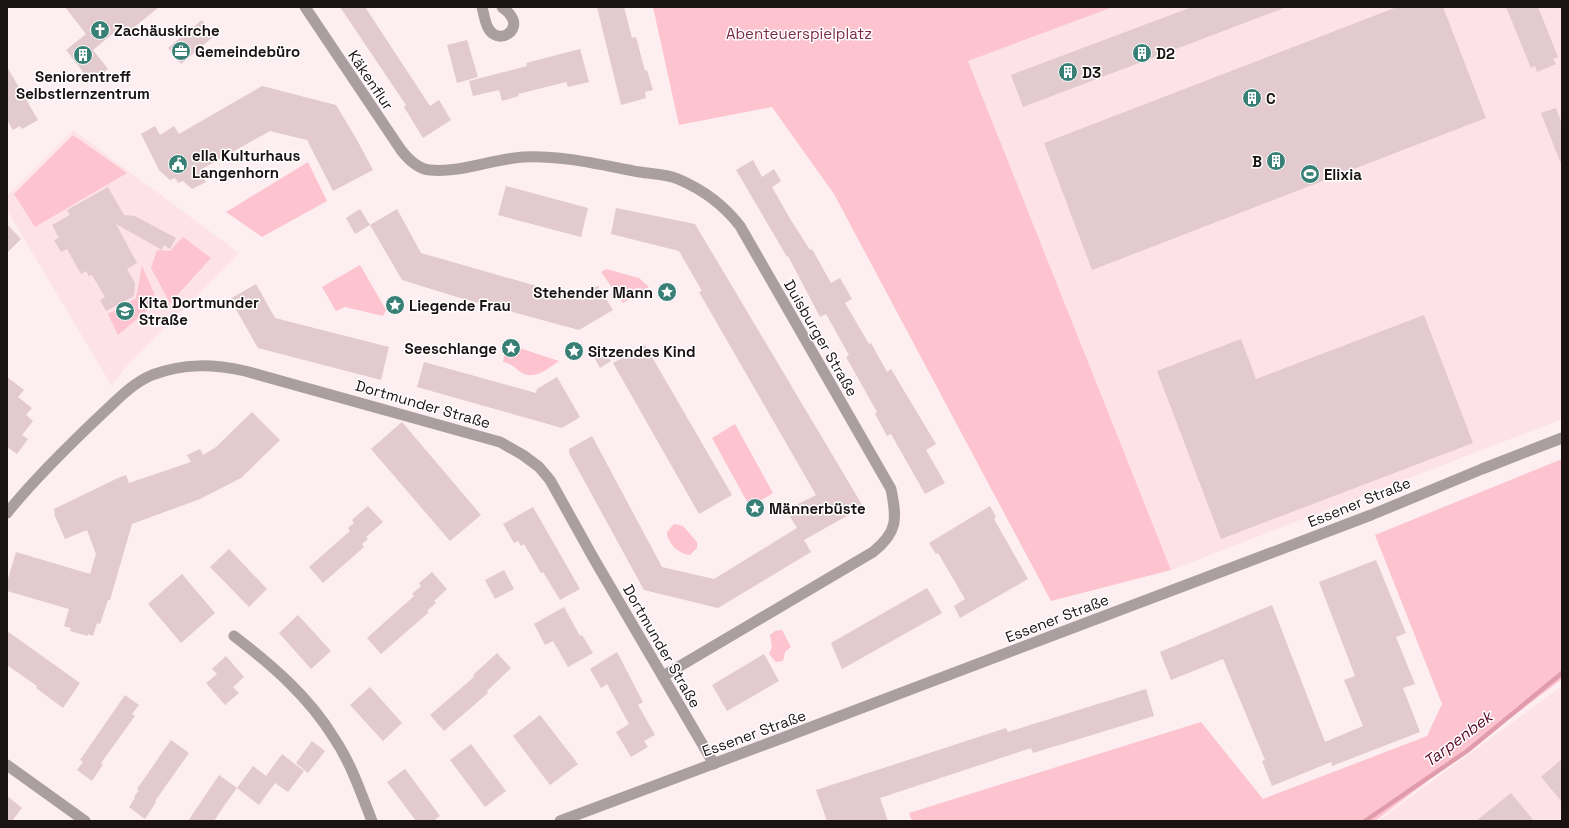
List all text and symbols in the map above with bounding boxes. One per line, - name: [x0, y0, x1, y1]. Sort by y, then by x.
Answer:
- church icon: Zachäuskirche: [89, 19, 111, 41]
- place label: Zachäuskirche: [114, 21, 220, 40]
- park label: Abenteuerspielplatz: [726, 24, 872, 43]
- office icon: Gemeindebüro: [170, 40, 192, 62]
- place label: Gemeindebüro: [195, 42, 300, 61]
- building icon: D2: [1131, 42, 1153, 64]
- building icon: Seniorentreff Selbstlernzentrum: [72, 44, 94, 66]
- place label: D2: [1156, 44, 1175, 63]
- street label: Käkenflur: [344, 46, 398, 114]
- building icon: D3: [1057, 61, 1079, 83]
- place label: D3: [1082, 63, 1101, 82]
- place label: Seniorentreff Selbstlernzentrum: [16, 67, 150, 103]
- building icon: C: [1241, 87, 1263, 109]
- place label: C: [1266, 89, 1276, 108]
- place label: ella Kulturhaus Langenhorn: [192, 146, 301, 182]
- building icon: B: [1265, 150, 1287, 172]
- place label: B: [1252, 152, 1262, 171]
- public building icon: ella Kulturhaus Langenhorn: [167, 153, 189, 175]
- sports icon: Elixia: [1299, 163, 1321, 185]
- place label: Elixia: [1324, 165, 1362, 184]
- street label: Duisburger Straße: [780, 276, 862, 400]
- place icon: Stehender Mann: [656, 281, 678, 303]
- place label: Stehender Mann: [533, 283, 653, 302]
- place label: Kita Dortmunder Straße: [139, 293, 259, 329]
- place icon: Liegende Frau: [384, 294, 406, 316]
- place label: Liegende Frau: [409, 296, 511, 315]
- school or university icon: Kita Dortmunder Straße: [114, 300, 136, 322]
- place icon: Seeschlange: [500, 337, 522, 359]
- place label: Seeschlange: [405, 339, 497, 358]
- place icon: Sitzendes Kind: [563, 340, 585, 362]
- place label: Sitzendes Kind: [588, 342, 696, 361]
- street label: Dortmunder Straße: [353, 376, 493, 432]
- street label: Essener Straße: [1305, 473, 1413, 531]
- place icon: Männerbüste: [744, 497, 766, 519]
- place label: Männerbüste: [769, 499, 866, 518]
- street label: Dortmunder Straße: [619, 581, 705, 711]
- street label: Essener Straße: [1003, 590, 1111, 646]
- street label: Essener Straße: [699, 705, 809, 761]
- water label: Tarpenbek: [1419, 705, 1499, 772]

